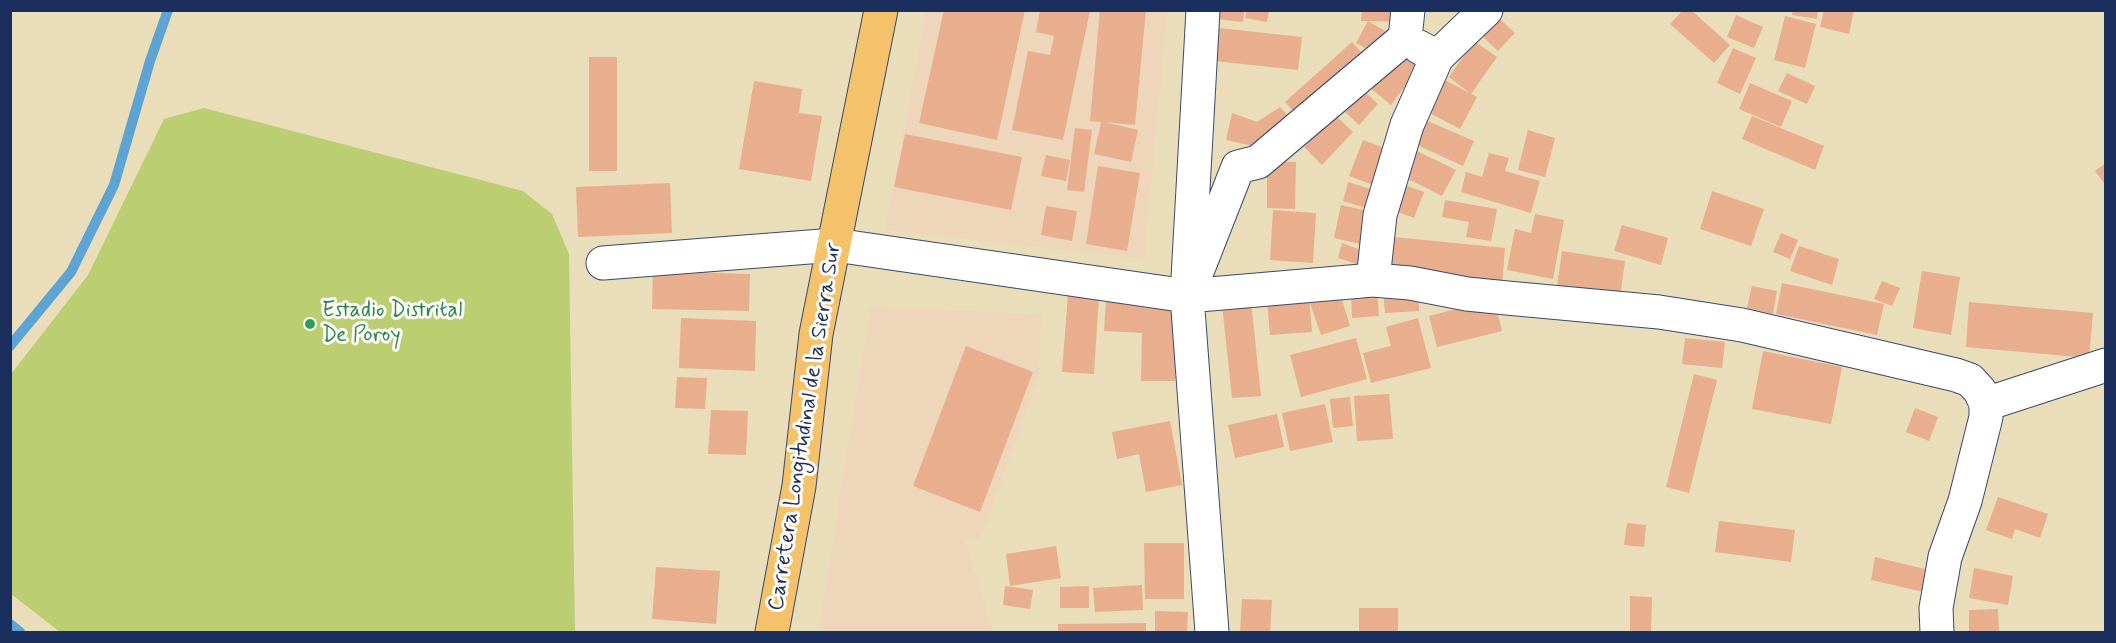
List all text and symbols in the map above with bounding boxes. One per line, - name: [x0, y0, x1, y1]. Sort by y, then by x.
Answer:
- street label: Carretera Longitudinal de la Sierra Sur: [764, 241, 848, 613]
- place label: Estadio Distrital De Poroy: [322, 298, 462, 350]
- marker: Estadio Distrital De Poroy: [303, 317, 317, 331]

